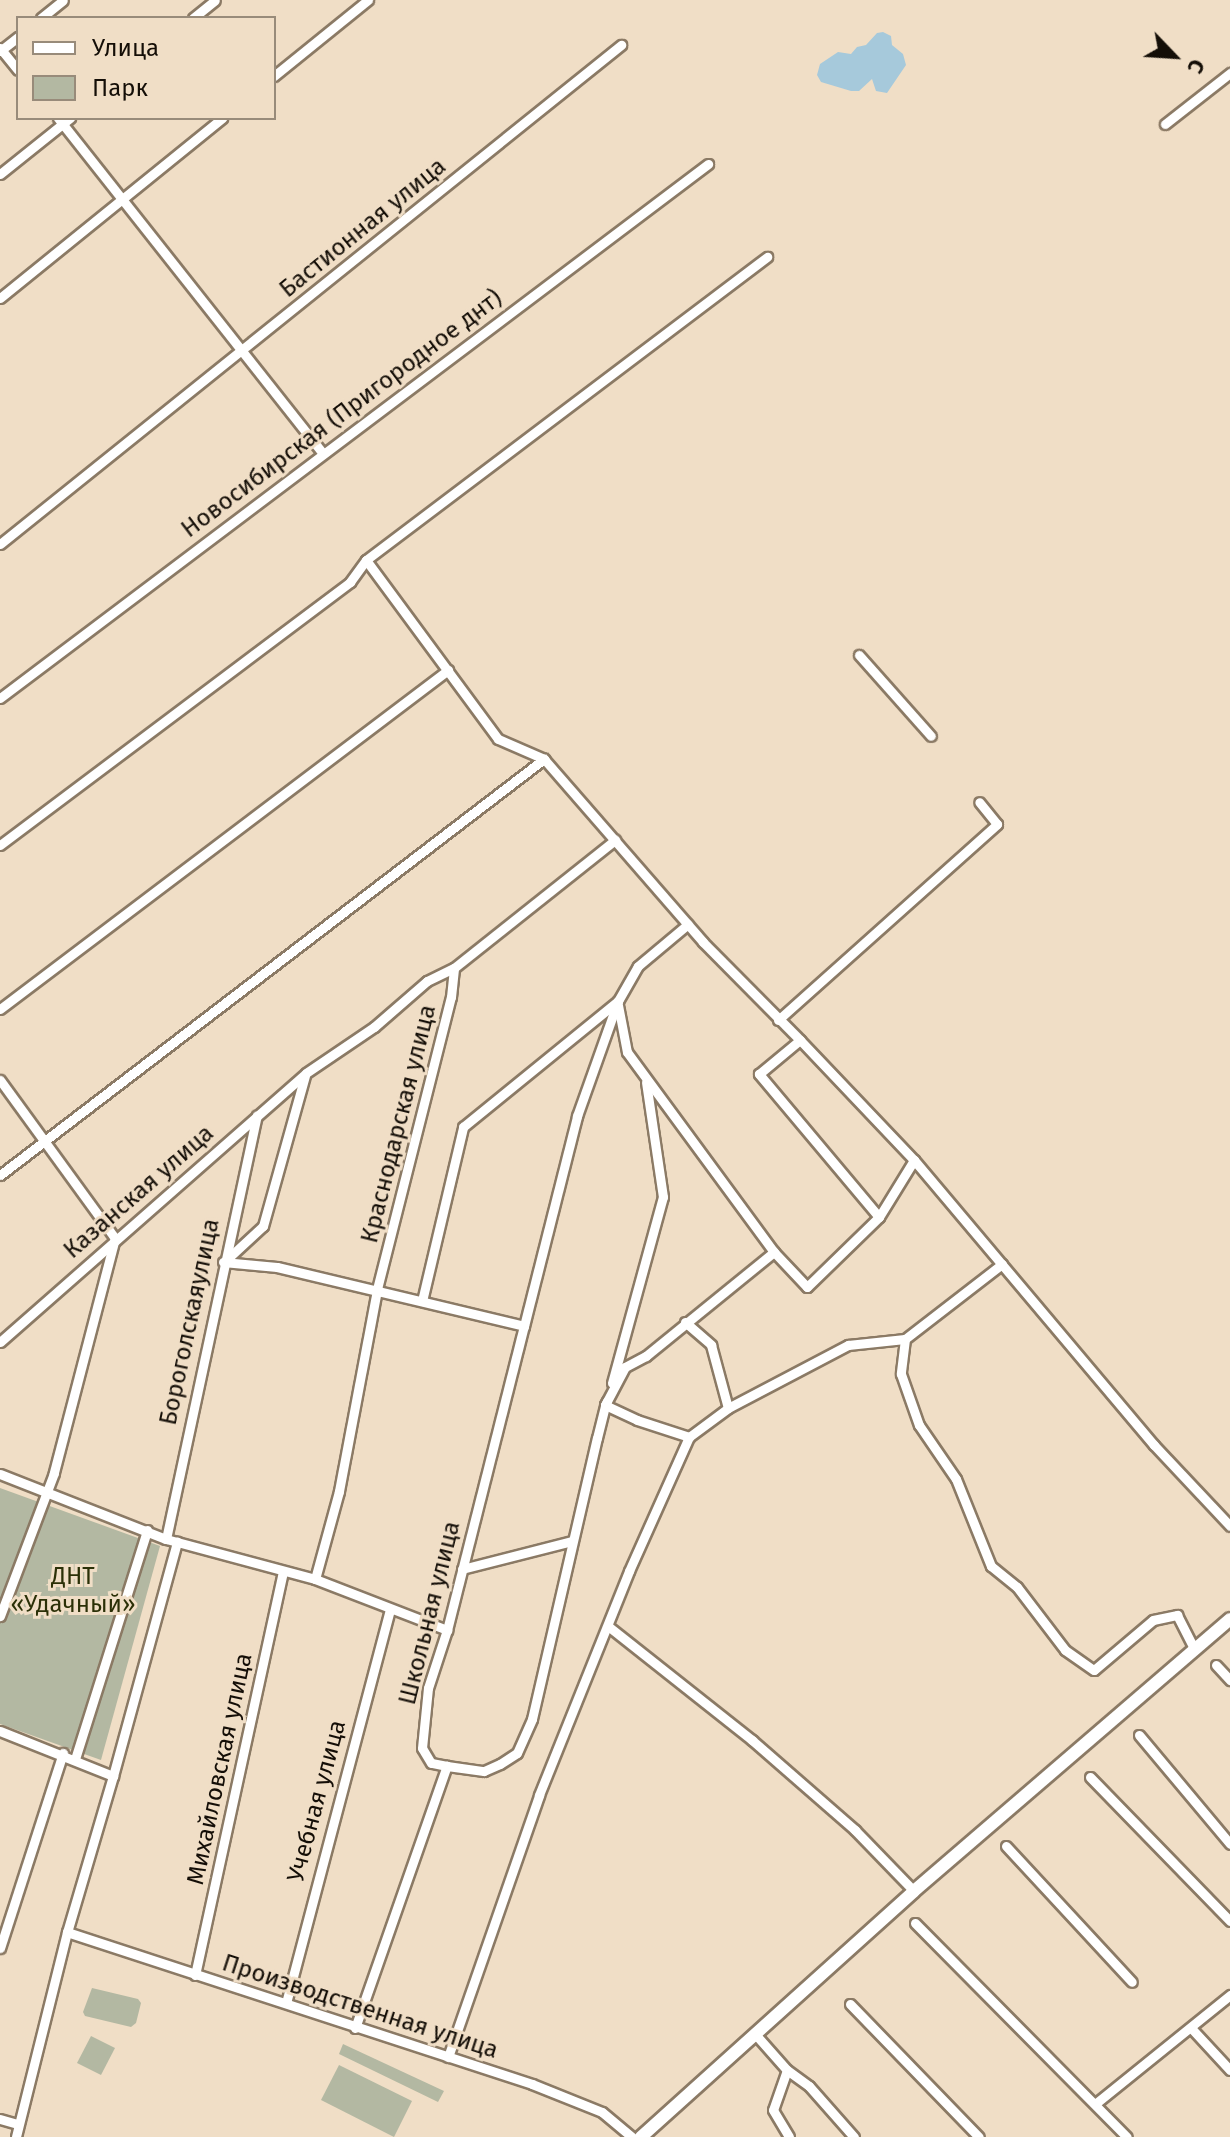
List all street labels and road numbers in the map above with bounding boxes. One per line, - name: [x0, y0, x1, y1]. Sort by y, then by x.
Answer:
- street label: Бастионная улица: [274, 152, 452, 304]
- street label: Новосибирская (Пригородное днт): [176, 284, 508, 544]
- street label: Краснодарская улица: [355, 1002, 443, 1246]
- street label: Казанская улица: [58, 1119, 220, 1265]
- street label: Бороголскаяулица: [154, 1216, 226, 1428]
- street label: Школьная улица: [393, 1518, 467, 1708]
- street label: Михайловская улица: [181, 1651, 259, 1887]
- street label: Учебная улица: [282, 1717, 352, 1885]
- street label: Производственная улица: [218, 1949, 502, 2065]

